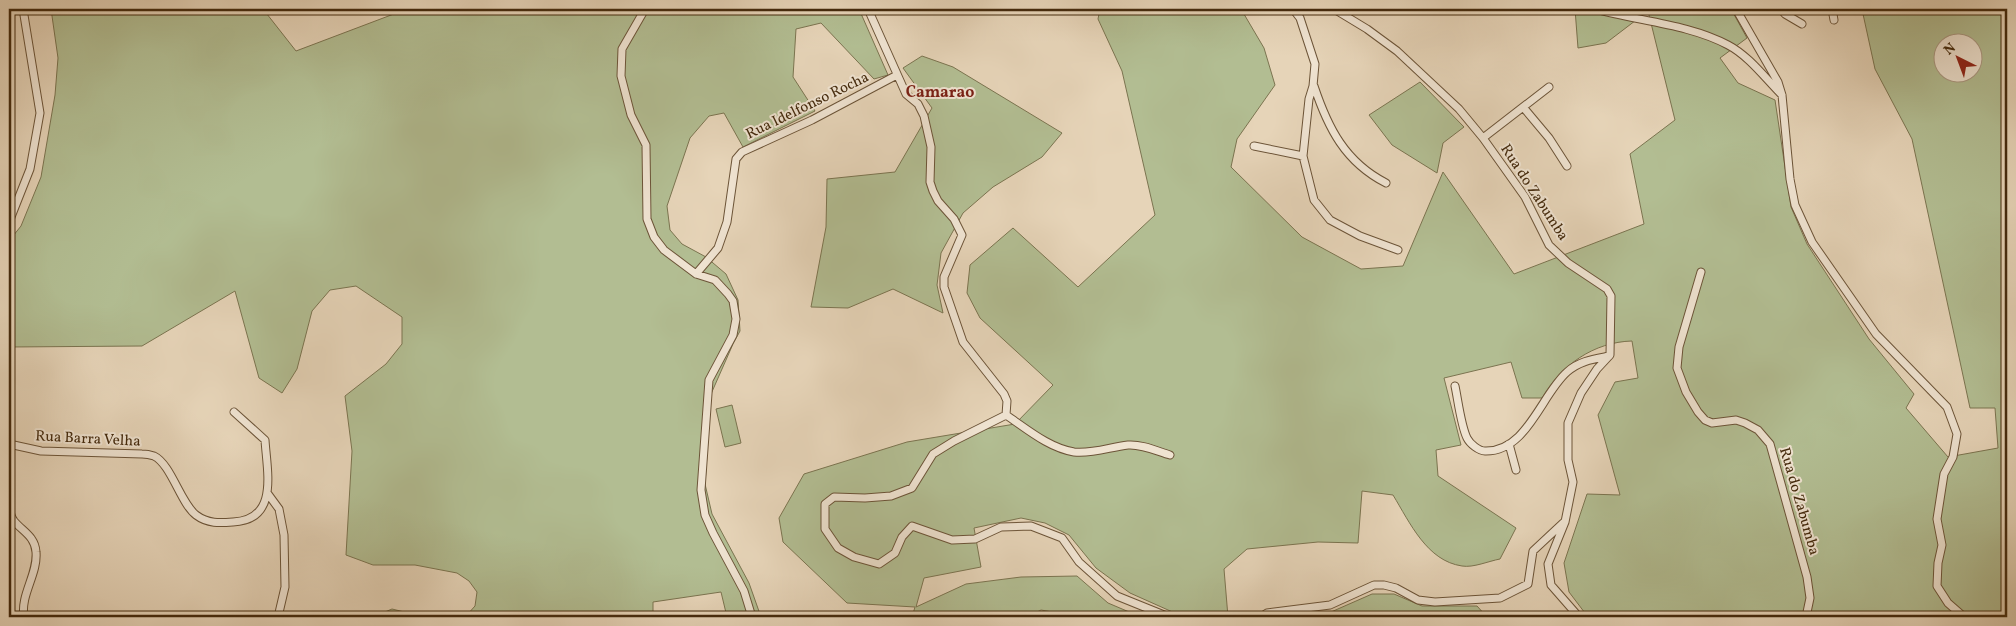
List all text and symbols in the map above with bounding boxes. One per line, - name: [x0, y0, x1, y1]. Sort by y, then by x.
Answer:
- north arrow: [1934, 32, 1984, 82]
- text: N: [1940, 39, 1960, 60]
- street label: Rua Idelfonso Rocha: [743, 67, 873, 145]
- district label: Camarao: [906, 82, 974, 104]
- street label: Rua do Zabumba: [1495, 140, 1573, 245]
- street label: Rua Barra Velha: [35, 426, 141, 453]
- street label: Rua do Zabumba: [1773, 445, 1824, 558]

